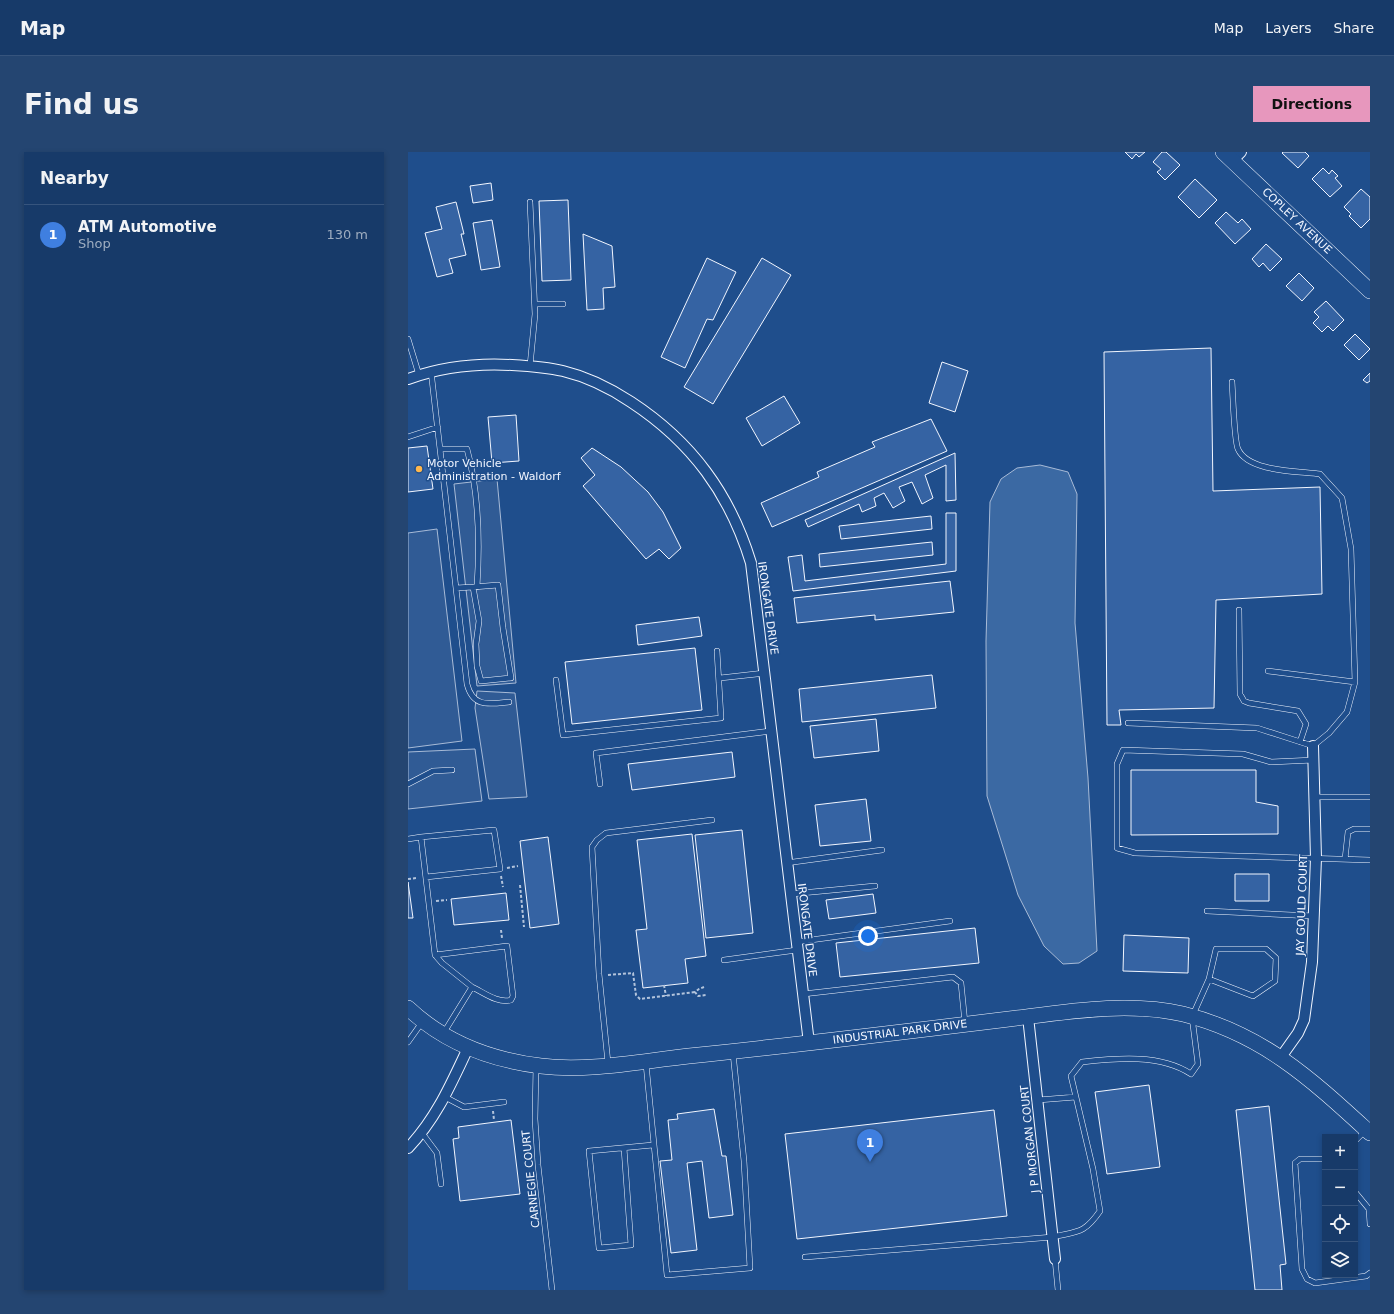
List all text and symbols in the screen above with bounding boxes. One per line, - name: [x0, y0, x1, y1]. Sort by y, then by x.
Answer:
- text: Map: [20, 17, 65, 39]
- text: Map: [1214, 20, 1243, 36]
- text: Layers: [1265, 20, 1312, 36]
- text: Share: [1334, 20, 1374, 36]
- button: Directions: [1253, 86, 1370, 122]
- text: Find us: [24, 88, 139, 121]
- text: Nearby: [40, 168, 109, 188]
- street label: COPLEY AVENUE: [1259, 185, 1335, 257]
- text: ATM Automotive: [78, 218, 217, 236]
- text: 1: [48, 227, 58, 242]
- text: 130 m: [326, 227, 368, 242]
- text: Shop: [78, 236, 111, 251]
- place label: Motor Vehicle Administration - Waldorf: [427, 457, 562, 483]
- marker: Motor Vehicle Administration - Waldorf: [414, 464, 424, 474]
- street label: IRONGATE DRIVE: [755, 561, 781, 655]
- street label: JAY GOULD COURT: [1294, 854, 1310, 957]
- street label: IRONGATE DRIVE: [795, 883, 819, 977]
- your location: [858, 926, 878, 946]
- street label: INDUSTRIAL PARK DRIVE: [832, 1017, 968, 1047]
- street label: J P MORGAN COURT: [1018, 1084, 1042, 1195]
- street label: CARNEGIE COURT: [519, 1129, 543, 1229]
- pin: 1: [857, 1129, 883, 1162]
- map controls: [1322, 1134, 1358, 1278]
- button: +: [1322, 1134, 1358, 1170]
- button: −: [1322, 1170, 1358, 1206]
- button: locate: [1322, 1206, 1358, 1242]
- button: layers: [1322, 1242, 1358, 1278]

